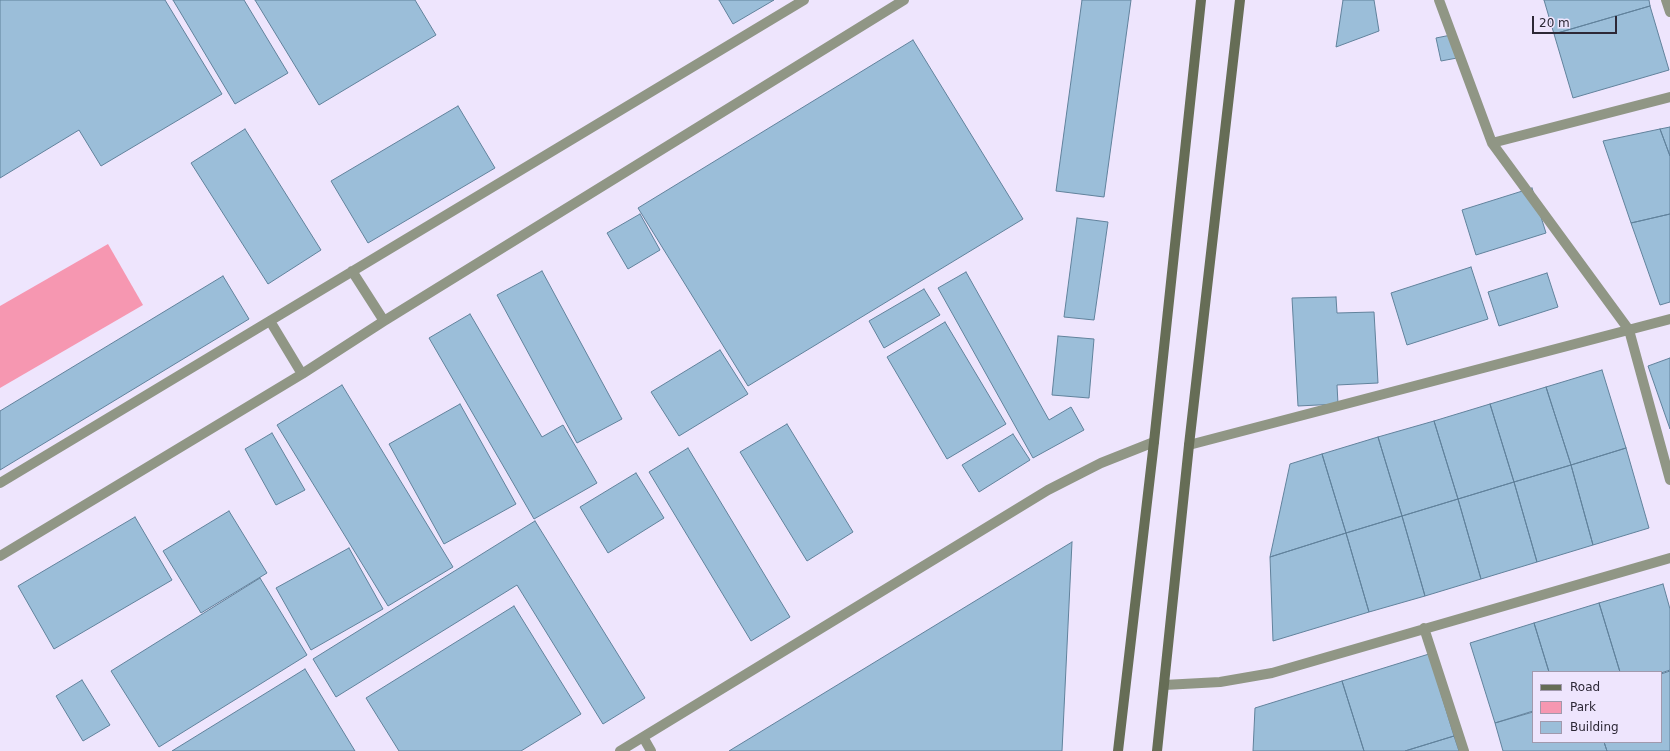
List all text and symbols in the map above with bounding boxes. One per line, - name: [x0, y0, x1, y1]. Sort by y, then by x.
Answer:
- scale bar: [1534, 8, 1619, 34]
- text: 20 m: [1539, 16, 1570, 30]
- legend: [1532, 671, 1662, 743]
- text: Road: [1570, 680, 1600, 694]
- text: Park: [1570, 700, 1596, 714]
- text: Building: [1570, 720, 1619, 734]

